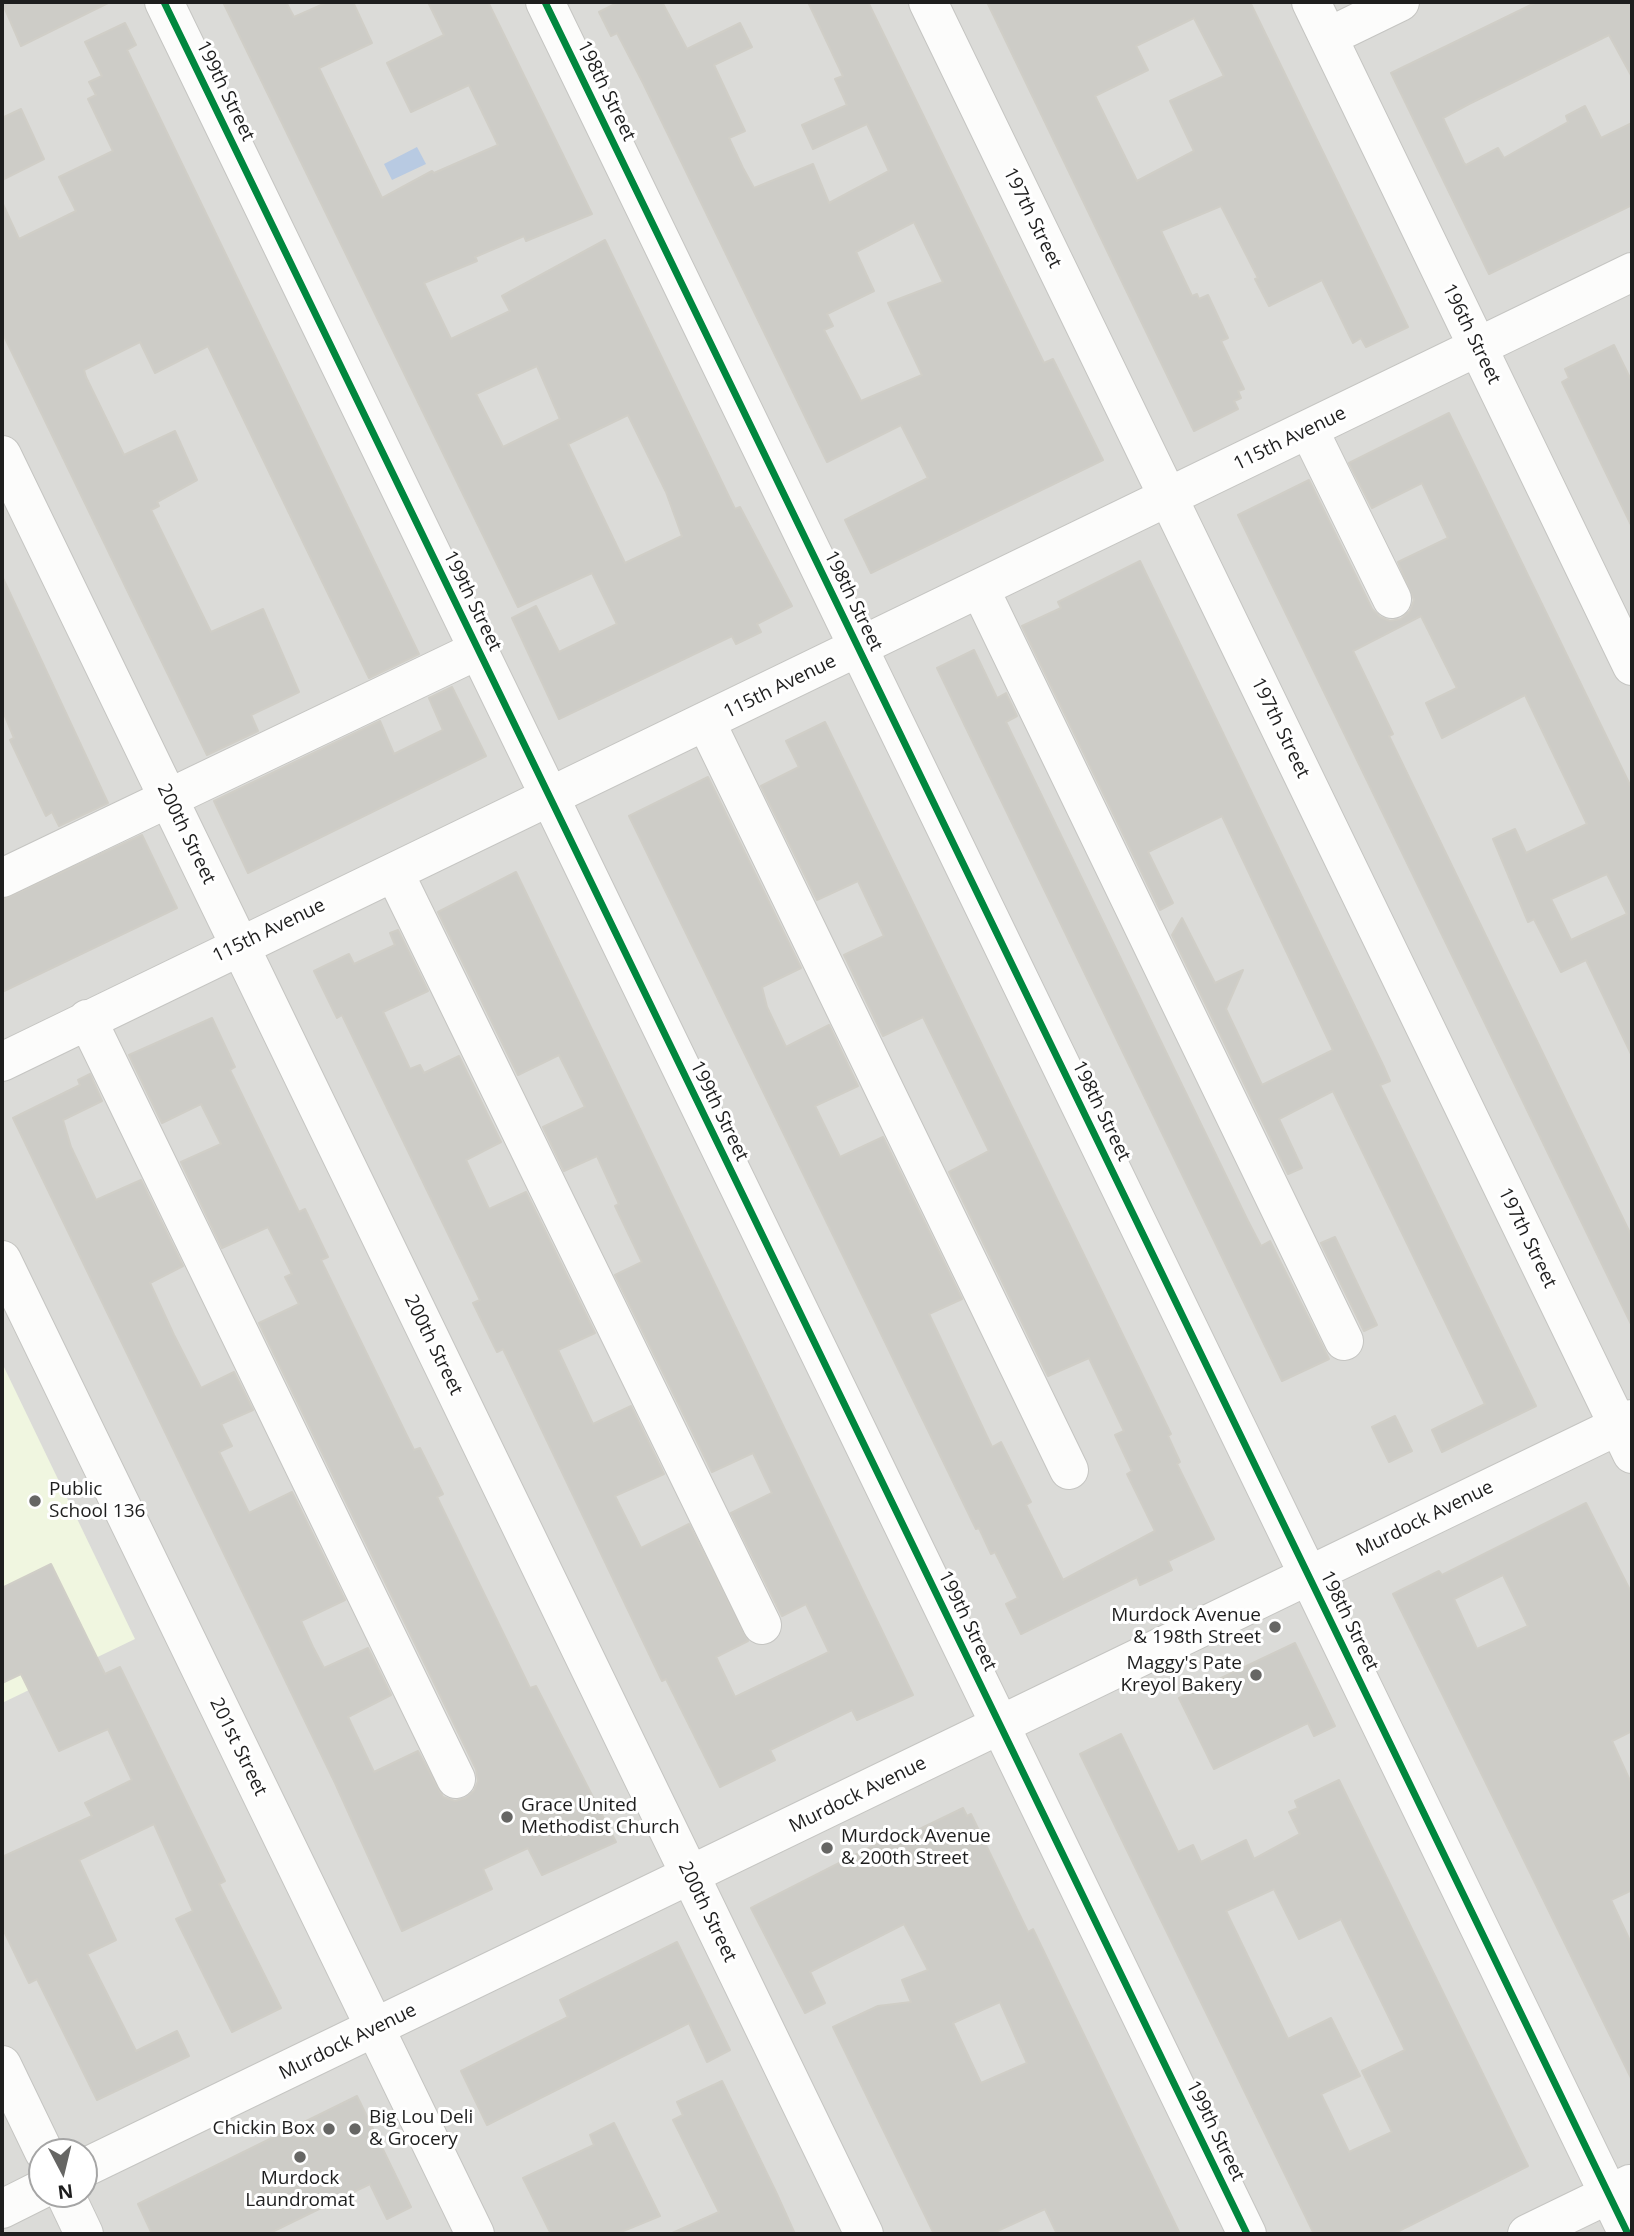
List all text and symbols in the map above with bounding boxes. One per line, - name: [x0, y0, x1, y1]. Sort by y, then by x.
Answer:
- street label: 199th Street: [191, 37, 259, 145]
- street label: 198th Street: [572, 37, 640, 145]
- street label: 197th Street: [998, 164, 1066, 272]
- street label: 196th Street: [1437, 280, 1505, 388]
- street label: 115th Avenue: [1230, 402, 1350, 476]
- street label: 199th Street: [438, 547, 506, 655]
- street label: 198th Street: [819, 547, 887, 655]
- street label: 115th Avenue: [720, 650, 840, 724]
- street label: 197th Street: [1246, 674, 1314, 782]
- street label: 200th Street: [152, 780, 220, 888]
- street label: 115th Avenue: [209, 894, 329, 968]
- street label: 199th Street: [685, 1057, 753, 1165]
- street label: 198th Street: [1067, 1057, 1135, 1165]
- street label: 197th Street: [1493, 1184, 1561, 1292]
- street label: 200th Street: [399, 1291, 467, 1399]
- street label: Murdock Avenue: [1353, 1476, 1497, 1562]
- place label: Public School 136: [49, 1479, 145, 1523]
- marker: Public School 136: [27, 1493, 43, 1509]
- street label: 199th Street: [933, 1567, 1001, 1675]
- street label: 198th Street: [1315, 1567, 1383, 1675]
- place label: Murdock Avenue & 198th Street: [1111, 1605, 1261, 1649]
- marker: Murdock Avenue & 198th Street: [1267, 1619, 1283, 1635]
- place label: Maggy's Pate Kreyol Bakery: [1120, 1653, 1242, 1697]
- marker: Maggy's Pate Kreyol Bakery: [1248, 1667, 1264, 1683]
- street label: 201st Street: [204, 1694, 272, 1800]
- street label: Murdock Avenue: [786, 1752, 930, 1838]
- place label: Grace United Methodist Church: [521, 1795, 680, 1839]
- marker: Grace United Methodist Church: [499, 1809, 515, 1825]
- place label: Murdock Avenue & 200th Street: [841, 1826, 991, 1870]
- marker: Murdock Avenue & 200th Street: [819, 1840, 835, 1856]
- street label: 200th Street: [673, 1858, 741, 1966]
- street label: Murdock Avenue: [276, 1999, 420, 2085]
- street label: 199th Street: [1181, 2077, 1249, 2185]
- place label: Big Lou Deli & Grocery: [369, 2107, 473, 2151]
- place label: Chickin Box: [212, 2118, 315, 2140]
- marker: Chickin Box: [321, 2121, 337, 2137]
- marker: Big Lou Deli & Grocery: [347, 2121, 363, 2137]
- north arrow: [28, 2138, 98, 2208]
- marker: Murdock Laundromat: [292, 2149, 308, 2165]
- place label: Murdock Laundromat: [245, 2168, 355, 2212]
- text: N: [56, 2178, 75, 2206]

